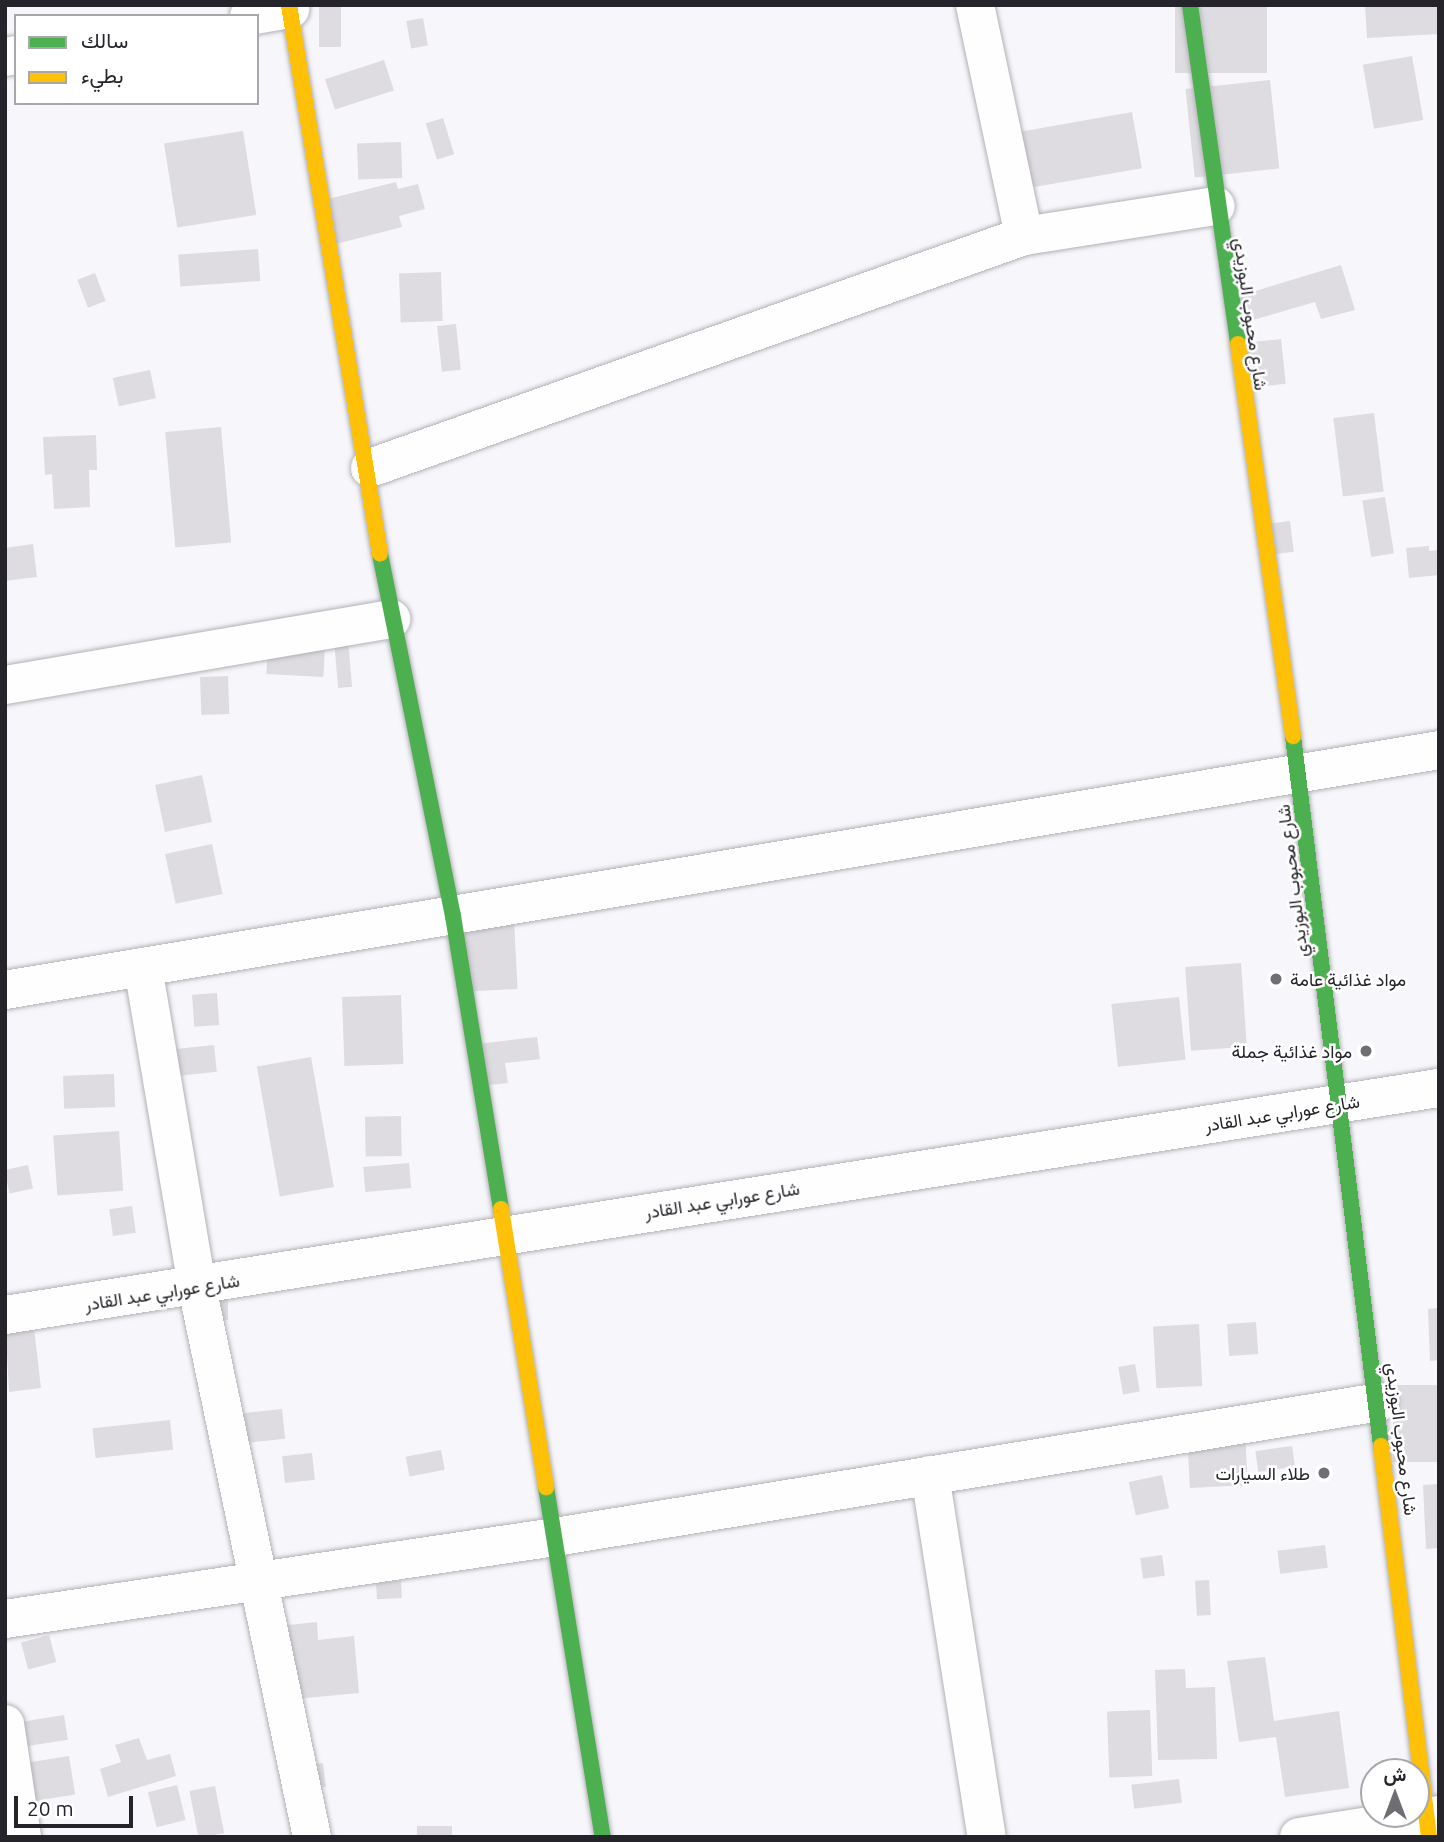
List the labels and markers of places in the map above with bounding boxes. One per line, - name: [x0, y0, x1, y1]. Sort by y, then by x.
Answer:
- place label: مواد غذائية عامة: [1290, 968, 1406, 990]
- marker: مواد غذائية عامة: [1268, 971, 1284, 987]
- place label: مواد غذائية جملة: [1231, 1040, 1352, 1062]
- marker: مواد غذائية جملة: [1358, 1043, 1374, 1059]
- place label: طلاء السيارات: [1215, 1462, 1310, 1484]
- marker: طلاء السيارات: [1316, 1465, 1332, 1481]

